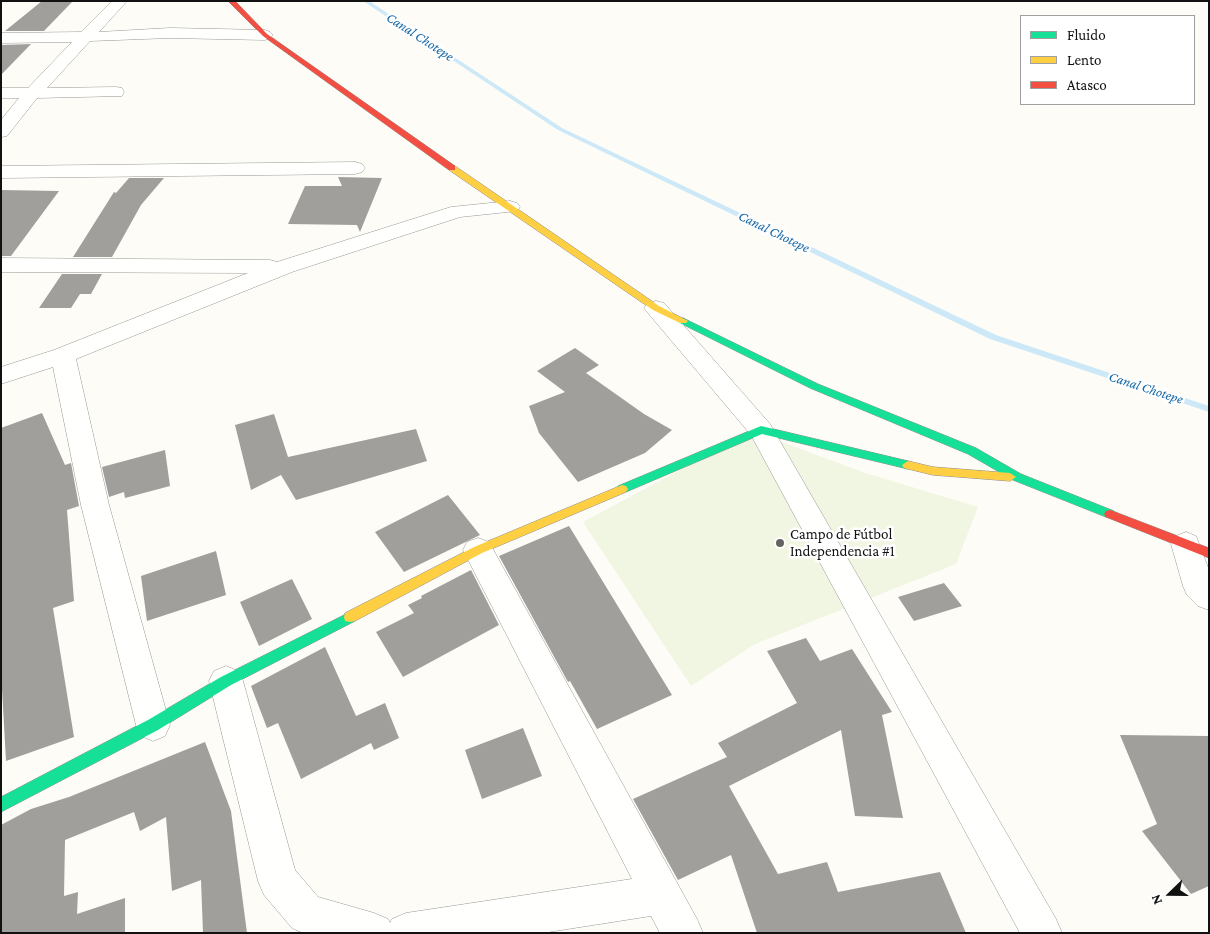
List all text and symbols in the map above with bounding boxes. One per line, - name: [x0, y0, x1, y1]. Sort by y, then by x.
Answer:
- water label: Canal Chotepe: [383, 9, 457, 65]
- legend: [1020, 15, 1195, 105]
- text: Fluido: [1067, 27, 1106, 43]
- text: Lento: [1067, 52, 1101, 68]
- text: Atasco: [1067, 77, 1107, 93]
- water label: Canal Chotepe: [736, 208, 812, 256]
- water label: Canal Chotepe: [1107, 368, 1185, 408]
- place label: Campo de Fútbol Independencia #1: [790, 525, 895, 560]
- marker: Campo de Fútbol Independencia #1: [774, 537, 786, 549]
- north arrow: [1145, 869, 1195, 919]
- text: N: [1147, 892, 1165, 907]

